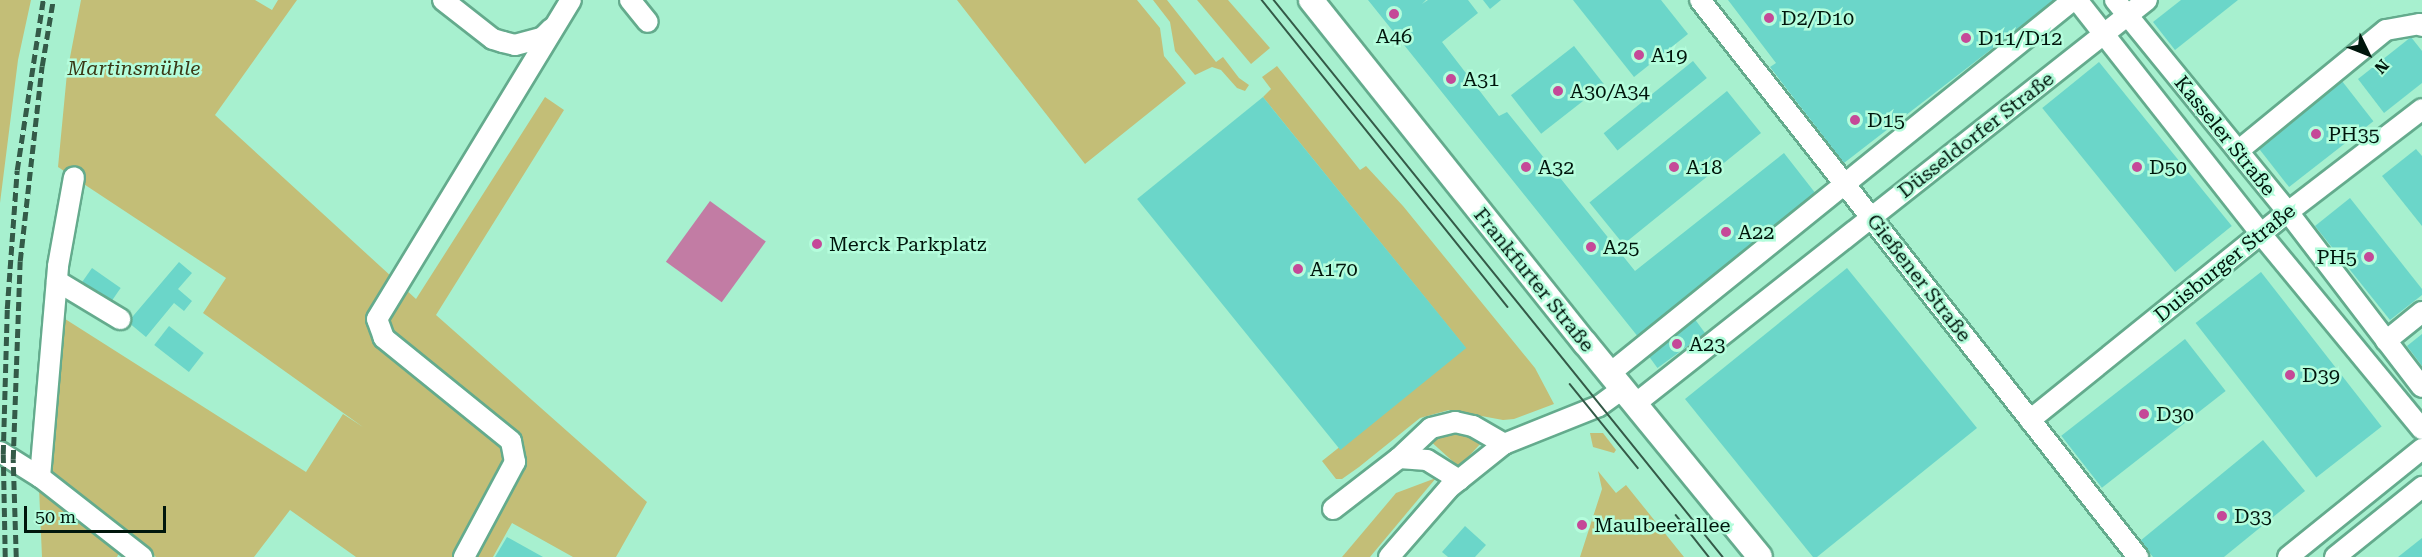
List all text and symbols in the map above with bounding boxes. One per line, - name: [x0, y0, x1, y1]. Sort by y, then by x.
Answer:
- place label: D2/D10: [1781, 6, 1854, 30]
- marker: A46: [1387, 7, 1401, 21]
- marker: D2/D10: [1762, 11, 1776, 25]
- place label: A46: [1376, 24, 1412, 48]
- north arrow: [2338, 24, 2398, 84]
- place label: D11/D12: [1978, 26, 2062, 50]
- marker: D11/D12: [1959, 31, 1973, 45]
- place label: A19: [1651, 43, 1687, 67]
- marker: A19: [1632, 48, 1646, 62]
- park label: Martinsmühle: [68, 56, 200, 80]
- text: N: [2370, 56, 2393, 78]
- place label: A31: [1463, 67, 1499, 91]
- street label: Düsseldorfer Straße: [1893, 67, 2059, 203]
- street label: Kasseler Straße: [2169, 71, 2281, 201]
- marker: A31: [1444, 72, 1458, 86]
- place label: A30/A34: [1570, 79, 1650, 103]
- marker: A30/A34: [1551, 84, 1565, 98]
- place label: D15: [1867, 108, 1905, 132]
- marker: D15: [1848, 113, 1862, 127]
- place label: PH35: [2328, 122, 2380, 146]
- marker: PH35: [2309, 127, 2323, 141]
- place label: A32: [1538, 155, 1574, 179]
- place label: A18: [1686, 155, 1722, 179]
- place label: D50: [2149, 155, 2187, 179]
- marker: A32: [1519, 160, 1533, 174]
- marker: A18: [1667, 160, 1681, 174]
- marker: D50: [2130, 160, 2144, 174]
- street label: Duisburger Straße: [2150, 199, 2300, 327]
- street label: Frankfurter Straße: [1469, 203, 1599, 357]
- street label: Gießener Straße: [1862, 209, 1976, 347]
- place label: A22: [1738, 220, 1774, 244]
- marker: A22: [1719, 225, 1733, 239]
- place label: Merck Parkplatz: [829, 232, 986, 256]
- place label: A25: [1603, 235, 1639, 259]
- marker: Merck Parkplatz: [810, 237, 824, 251]
- marker: A25: [1584, 240, 1598, 254]
- place label: PH5: [2316, 245, 2357, 269]
- marker: PH5: [2362, 250, 2376, 264]
- place label: A170: [1310, 257, 1358, 281]
- marker: A170: [1291, 262, 1305, 276]
- place label: A23: [1689, 332, 1725, 356]
- marker: A23: [1670, 337, 1684, 351]
- place label: D39: [2302, 363, 2340, 387]
- marker: D39: [2283, 368, 2297, 382]
- place label: D30: [2156, 402, 2194, 426]
- marker: D30: [2137, 407, 2151, 421]
- scale bar: [27, 494, 170, 532]
- place label: D33: [2234, 504, 2272, 528]
- text: 50 m: [35, 506, 76, 527]
- marker: D33: [2215, 509, 2229, 523]
- place label: Maulbeerallee: [1594, 513, 1730, 537]
- marker: Maulbeerallee: [1575, 518, 1589, 532]

